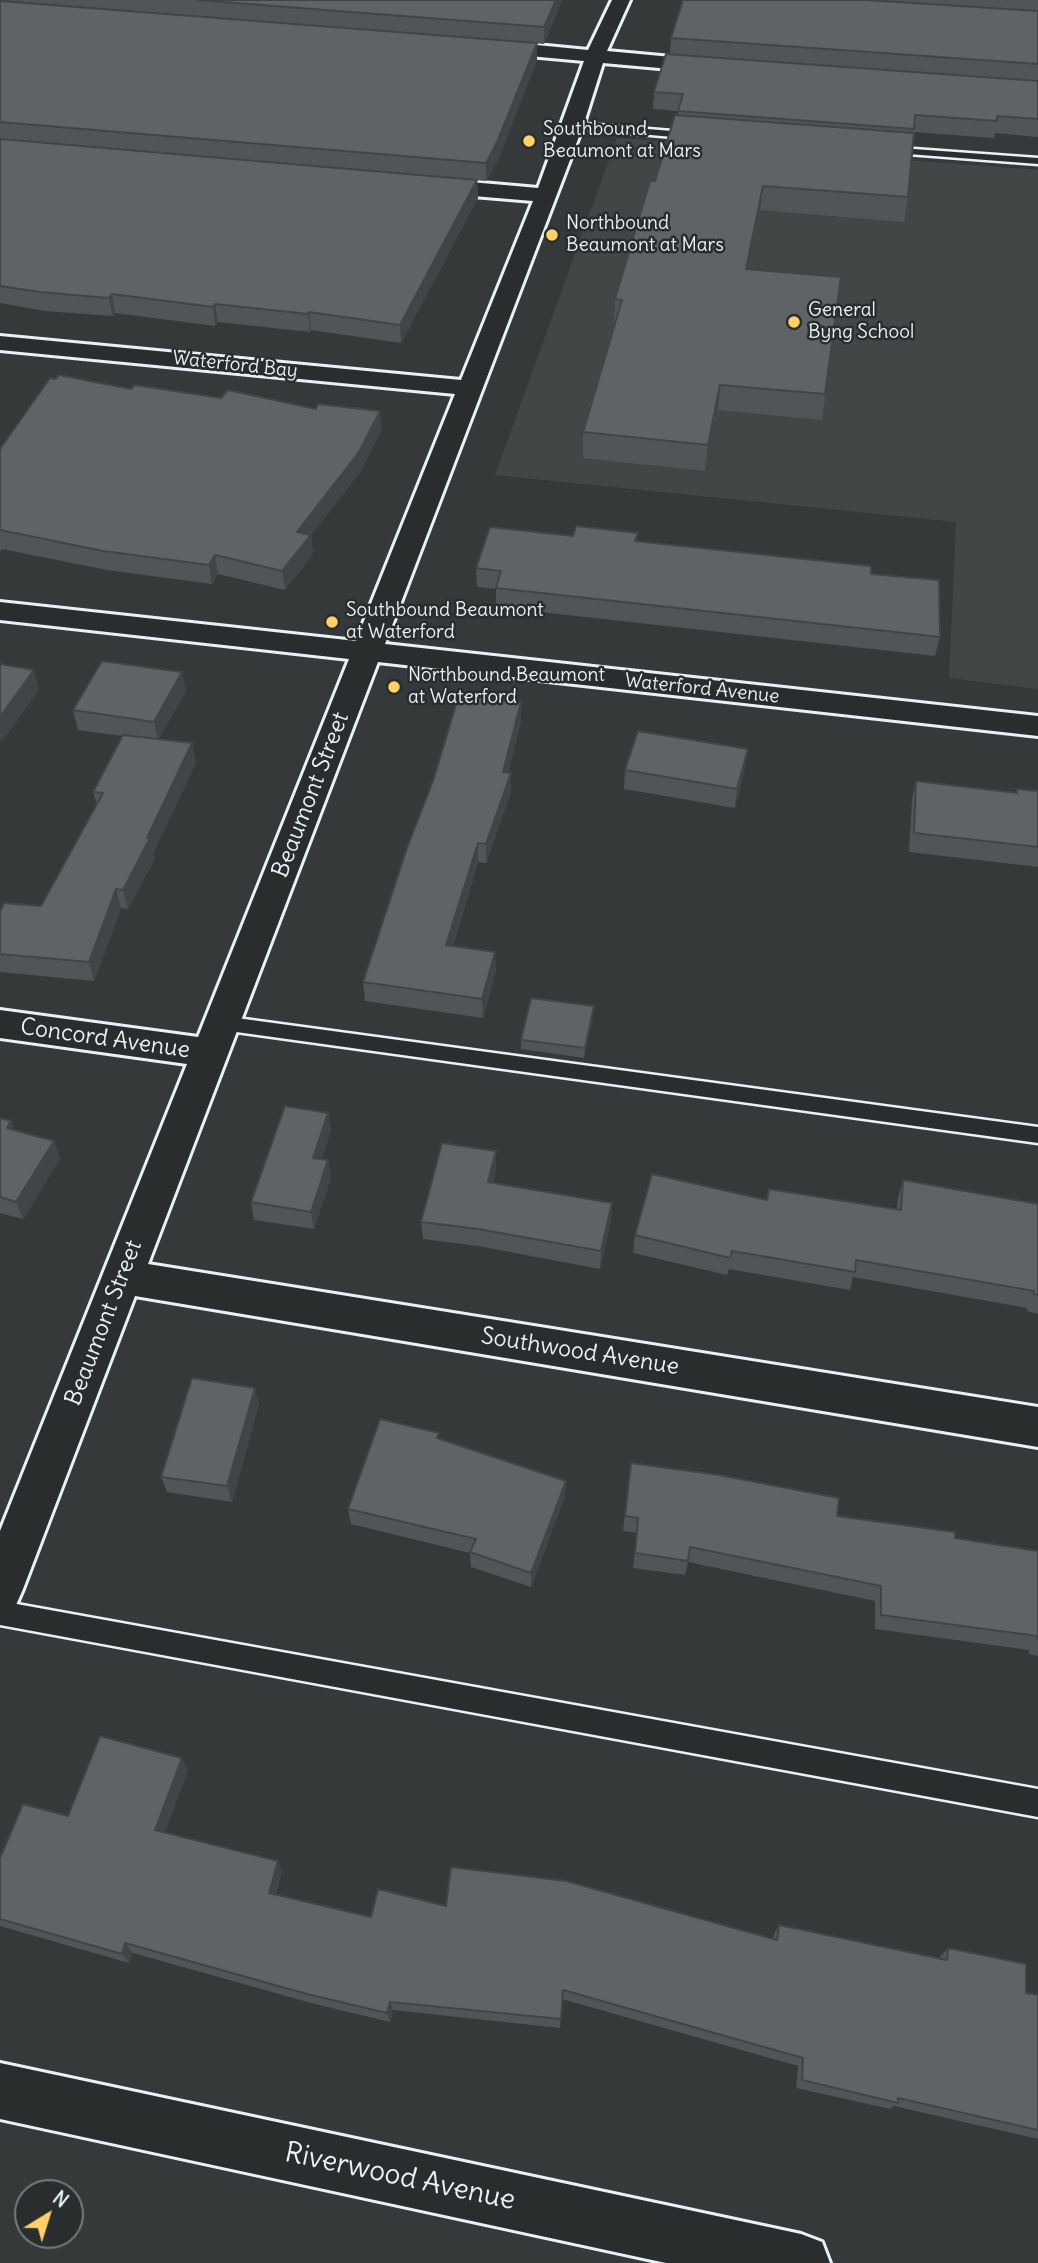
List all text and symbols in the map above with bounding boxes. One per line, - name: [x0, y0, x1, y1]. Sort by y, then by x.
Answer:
- place label: Southbound Beaumont at Mars: [543, 119, 701, 163]
- marker: Southbound Beaumont at Mars: [521, 133, 537, 149]
- place label: Northbound Beaumont at Mars: [566, 213, 724, 257]
- marker: Northbound Beaumont at Mars: [544, 227, 560, 243]
- place label: General Byng School: [808, 300, 914, 344]
- marker: General Byng School: [786, 314, 802, 330]
- street label: Waterford Bay: [171, 347, 299, 383]
- place label: Southbound Beaumont at Waterford: [346, 600, 544, 644]
- marker: Southbound Beaumont at Waterford: [324, 614, 340, 630]
- place label: Northbound Beaumont at Waterford: [408, 665, 605, 709]
- street label: Waterford Avenue: [624, 670, 780, 708]
- marker: Northbound Beaumont at Waterford: [386, 679, 402, 695]
- street label: Beaumont Street: [267, 708, 355, 882]
- street label: Concord Avenue: [19, 1013, 191, 1065]
- street label: Beaumont Street: [60, 1236, 148, 1410]
- street label: Southwood Avenue: [479, 1323, 681, 1381]
- street label: Riverwood Avenue: [282, 2136, 518, 2218]
- north arrow: [14, 2179, 84, 2249]
- text: N: [48, 2186, 73, 2213]

